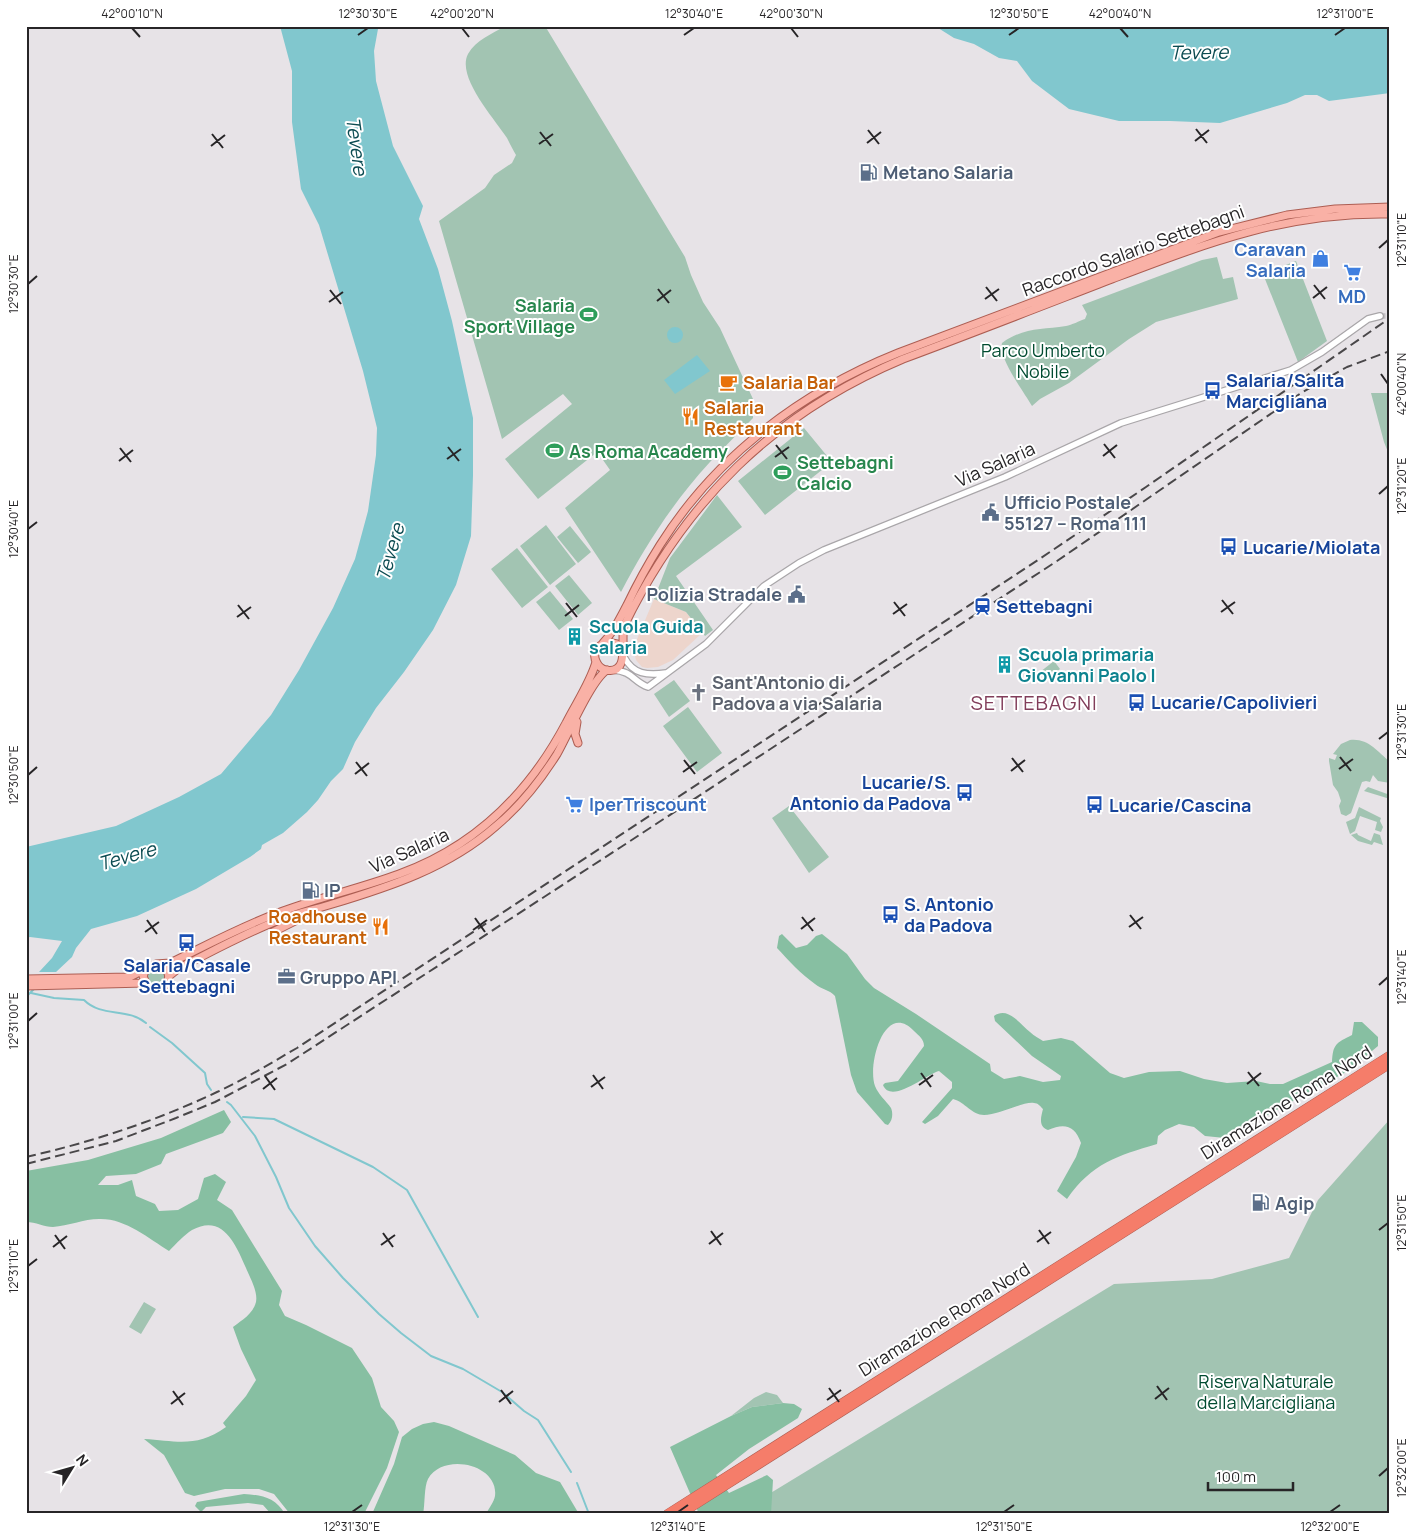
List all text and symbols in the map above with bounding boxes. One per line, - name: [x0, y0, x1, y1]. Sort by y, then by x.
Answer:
- text: 42°00'10"N: [101, 5, 163, 22]
- text: 12°30'30"E: [339, 5, 398, 22]
- text: 42°00'20"N: [430, 5, 494, 22]
- text: 12°30'40"E: [665, 5, 723, 22]
- text: 42°00'30"N: [759, 5, 823, 22]
- text: 12°30'50"E: [989, 5, 1049, 22]
- text: 42°00'40"N: [1089, 5, 1151, 22]
- text: 12°31'00"E: [1317, 5, 1374, 22]
- water label: Tevere: [1169, 38, 1230, 66]
- water label: Tevere: [340, 115, 374, 179]
- place label: Metano Salaria: [883, 160, 1013, 184]
- fuel station icon: Metano Salaria: [859, 162, 879, 182]
- street label: Raccordo Salario Settebagni: [1019, 199, 1247, 301]
- text: 12°31'10"E: [1393, 213, 1410, 267]
- place label: Caravan Salaria: [1234, 237, 1306, 282]
- shop icon: Caravan Salaria: [1310, 249, 1330, 269]
- text: 12°30'30"E: [5, 254, 22, 313]
- supermarket icon: MD: [1342, 263, 1362, 283]
- place label: MD: [1338, 284, 1366, 308]
- place label: Salaria Sport Village: [464, 293, 575, 338]
- sports icon: Salaria Sport Village: [579, 305, 599, 325]
- park label: Parco Umberto Nobile: [981, 338, 1105, 383]
- text: 42°00'40"N: [1393, 353, 1410, 415]
- place label: Salaria/Salita Marcigliana: [1226, 368, 1344, 413]
- place label: Salaria Bar: [743, 370, 836, 394]
- cafe icon: Salaria Bar: [719, 372, 739, 392]
- bus stop icon: Salaria/Salita Marcigliana: [1202, 380, 1222, 400]
- place label: Salaria Restaurant: [704, 395, 802, 440]
- restaurant icon: Salaria Restaurant: [680, 407, 700, 427]
- street label: Via Salaria: [952, 436, 1038, 492]
- place label: As Roma Academy: [569, 439, 728, 463]
- sports icon: As Roma Academy: [545, 441, 565, 461]
- place label: Settebagni Calcio: [797, 450, 894, 495]
- text: 12°31'20"E: [1393, 458, 1410, 514]
- sports icon: Settebagni Calcio: [773, 462, 793, 482]
- place label: Ufficio Postale 55127 – Roma 111: [1004, 490, 1147, 535]
- text: 12°30'40"E: [5, 500, 22, 558]
- public building icon: Ufficio Postale 55127 – Roma 111: [980, 502, 1000, 522]
- water label: Tevere: [369, 518, 411, 584]
- place label: Lucarie/Miolata: [1243, 535, 1380, 559]
- bus stop icon: Lucarie/Miolata: [1219, 537, 1239, 557]
- place label: Polizia Stradale: [647, 582, 782, 606]
- public building icon: Polizia Stradale: [786, 584, 806, 604]
- place label: Settebagni: [996, 594, 1093, 618]
- station icon: Settebagni: [972, 596, 992, 616]
- place label: Scuola Guida salaria: [589, 614, 704, 659]
- building icon: Scuola Guida salaria: [565, 626, 585, 646]
- place label: Scuola primaria Giovanni Paolo I: [1018, 642, 1156, 687]
- building icon: Scuola primaria Giovanni Paolo I: [994, 654, 1014, 674]
- place label: Sant'Antonio di Padova a via Salaria: [712, 670, 882, 715]
- church icon: Sant'Antonio di Padova a via Salaria: [688, 682, 708, 702]
- district label: SETTEBAGNI: [970, 689, 1098, 716]
- place label: Lucarie/Capolivieri: [1151, 690, 1317, 714]
- bus stop icon: Lucarie/Capolivieri: [1127, 692, 1147, 712]
- text: 12°31'30"E: [1393, 704, 1410, 760]
- text: 12°30'50"E: [5, 745, 22, 805]
- place label: Lucarie/S. Antonio da Padova: [790, 770, 951, 815]
- bus stop icon: Lucarie/S. Antonio da Padova: [955, 782, 975, 802]
- place label: IperTriscount: [589, 792, 707, 816]
- place label: Lucarie/Cascina: [1109, 793, 1251, 817]
- supermarket icon: IperTriscount: [565, 794, 585, 814]
- bus stop icon: Lucarie/Cascina: [1085, 795, 1105, 815]
- street label: Via Salaria: [366, 822, 452, 878]
- water label: Tevere: [95, 835, 161, 877]
- place label: IP: [324, 878, 341, 902]
- fuel station icon: IP: [300, 880, 320, 900]
- place label: S. Antonio da Padova: [904, 892, 994, 937]
- place label: Roadhouse Restaurant: [268, 904, 367, 949]
- bus stop icon: S. Antonio da Padova: [880, 904, 900, 924]
- restaurant icon: Roadhouse Restaurant: [371, 916, 391, 936]
- bus stop icon: Salaria/Casale Settebagni: [177, 932, 197, 952]
- text: 12°31'40"E: [1393, 949, 1410, 1005]
- place label: Salaria/Casale Settebagni: [123, 953, 251, 998]
- place label: Gruppo API: [300, 965, 397, 989]
- office icon: Gruppo API: [276, 967, 296, 987]
- text: 12°31'00"E: [5, 992, 22, 1049]
- street label: Diramazione Roma Nord: [1196, 1039, 1376, 1165]
- place label: Agip: [1275, 1191, 1314, 1215]
- fuel station icon: Agip: [1251, 1193, 1271, 1213]
- text: 12°31'50"E: [1393, 1195, 1410, 1251]
- text: 12°31'10"E: [5, 1239, 22, 1293]
- street label: Diramazione Roma Nord: [854, 1256, 1034, 1382]
- park label: Riserva Naturale della Marcigliana: [1197, 1369, 1335, 1414]
- text: 12°32'00"E: [1393, 1438, 1410, 1498]
- north arrow: [48, 1442, 98, 1492]
- text: N: [72, 1450, 93, 1470]
- scale bar: [1208, 1460, 1294, 1492]
- text: 100 m: [1216, 1466, 1256, 1487]
- text: 12°31'30"E: [324, 1518, 380, 1535]
- text: 12°31'40"E: [650, 1518, 706, 1535]
- text: 12°31'50"E: [976, 1518, 1032, 1535]
- text: 12°32'00"E: [1300, 1518, 1360, 1535]

